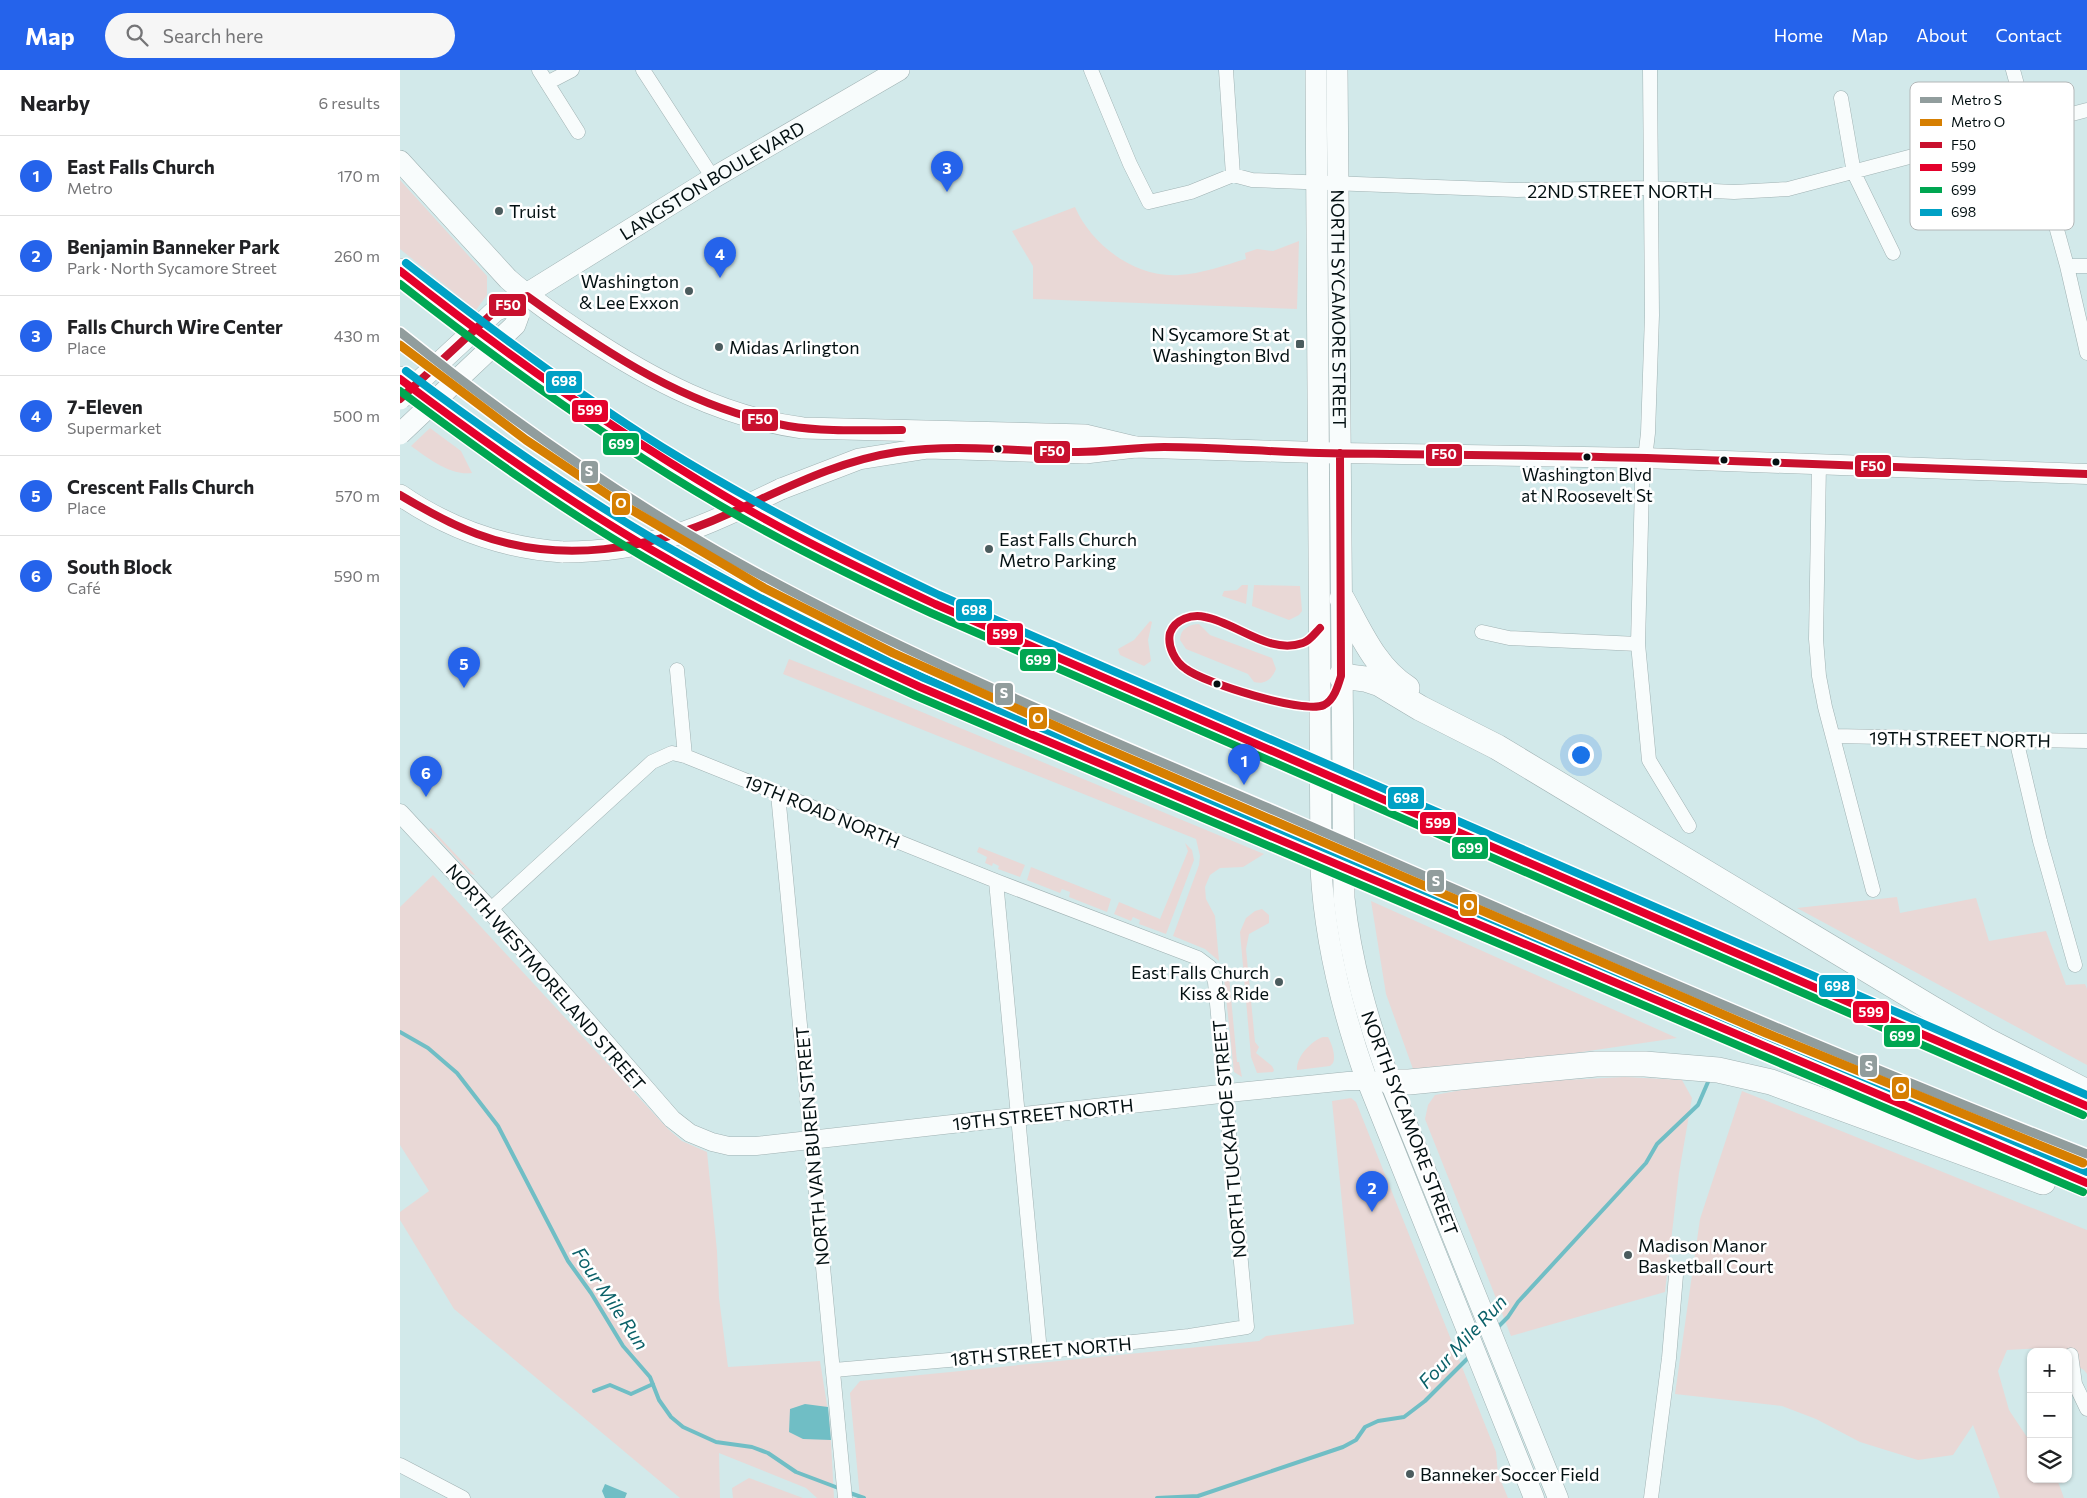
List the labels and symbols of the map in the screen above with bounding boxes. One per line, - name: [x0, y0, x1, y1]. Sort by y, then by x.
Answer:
- legend: [1910, 82, 2074, 230]
- text: Metro S: [1951, 91, 2002, 108]
- text: Metro O: [1951, 113, 2005, 130]
- street label: LANGSTON BOULEVARD: [615, 116, 808, 244]
- text: F50: [1951, 136, 1976, 153]
- pin: 3: [931, 151, 963, 192]
- text: 599: [1951, 158, 1976, 175]
- street label: 22ND STREET NORTH: [1527, 180, 1713, 202]
- text: 699: [1951, 181, 1976, 198]
- street label: NORTH SYCAMORE STREET: [1327, 189, 1351, 429]
- place label: Truist: [509, 200, 556, 222]
- text: 698: [1951, 203, 1976, 220]
- marker: Truist: [493, 205, 505, 217]
- pin: 4: [704, 237, 736, 278]
- place label: Washington & Lee Exxon: [579, 270, 679, 313]
- marker: Washington & Lee Exxon: [683, 285, 695, 297]
- line badge: F50: [488, 293, 527, 317]
- text: F50: [495, 296, 521, 313]
- place label: N Sycamore St at Washington Blvd: [1151, 323, 1290, 366]
- place label: Midas Arlington: [729, 336, 860, 358]
- marker: N Sycamore St at Washington Blvd: [1294, 338, 1306, 350]
- marker: Midas Arlington: [713, 341, 725, 353]
- line badge: 698: [545, 370, 583, 394]
- text: 698: [551, 372, 577, 389]
- line badge: 599: [571, 399, 609, 423]
- text: 599: [577, 401, 603, 418]
- line badge: F50: [741, 408, 779, 432]
- text: F50: [747, 410, 773, 427]
- line badge: 699: [602, 432, 640, 456]
- text: 699: [608, 435, 634, 452]
- line badge: F50: [1033, 440, 1071, 464]
- text: F50: [1039, 442, 1065, 459]
- line badge: F50: [1425, 443, 1463, 467]
- unlabelled marker: [993, 444, 1003, 454]
- text: F50: [1431, 445, 1457, 462]
- marker: Washington Blvd at N Roosevelt St: [1582, 452, 1592, 462]
- line badge: F50: [1854, 454, 1892, 478]
- unlabelled marker: [1719, 455, 1729, 465]
- unlabelled marker: [1771, 457, 1781, 467]
- text: F50: [1860, 457, 1886, 474]
- line badge: S: [580, 460, 599, 484]
- text: S: [585, 462, 593, 479]
- place label: Washington Blvd at N Roosevelt St: [1521, 464, 1653, 506]
- line badge: O: [611, 492, 631, 516]
- text: O: [615, 494, 627, 511]
- place label: East Falls Church Metro Parking: [999, 528, 1137, 571]
- marker: East Falls Church Metro Parking: [983, 543, 995, 555]
- line badge: 698: [955, 598, 993, 622]
- text: 698: [961, 601, 987, 618]
- line badge: 599: [986, 622, 1024, 646]
- text: 599: [992, 625, 1018, 642]
- pin: 5: [448, 647, 480, 688]
- line badge: 699: [1019, 648, 1057, 672]
- text: 699: [1025, 651, 1051, 668]
- unlabelled marker: [1212, 679, 1222, 689]
- line badge: S: [994, 682, 1014, 706]
- text: S: [1000, 684, 1008, 701]
- line badge: O: [1028, 706, 1048, 730]
- text: O: [1032, 709, 1044, 726]
- street label: 19TH STREET NORTH: [1869, 726, 2051, 752]
- your location: [1568, 742, 1594, 768]
- pin: 1: [1228, 744, 1260, 785]
- pin: 6: [410, 756, 442, 797]
- street label: 19TH ROAD NORTH: [741, 770, 903, 852]
- line badge: 698: [1387, 786, 1425, 810]
- text: 698: [1393, 789, 1419, 806]
- line badge: 599: [1419, 811, 1457, 835]
- text: 599: [1425, 814, 1451, 831]
- line badge: 699: [1451, 836, 1489, 860]
- text: 699: [1457, 839, 1483, 856]
- street label: NORTH WESTMORELAND STREET: [442, 859, 650, 1095]
- line badge: S: [1426, 869, 1445, 893]
- text: S: [1432, 872, 1440, 889]
- line badge: O: [1459, 893, 1478, 917]
- text: O: [1463, 896, 1475, 913]
- place label: East Falls Church Kiss & Ride: [1131, 961, 1269, 1004]
- line badge: 698: [1818, 974, 1856, 998]
- marker: East Falls Church Kiss & Ride: [1273, 976, 1285, 988]
- text: 698: [1824, 977, 1850, 994]
- line badge: 599: [1852, 1000, 1890, 1024]
- text: 599: [1858, 1003, 1884, 1020]
- street label: NORTH SYCAMORE STREET: [1357, 1007, 1463, 1239]
- street label: NORTH TUCKAHOE STREET: [1208, 1019, 1250, 1259]
- line badge: 699: [1883, 1024, 1921, 1048]
- street label: NORTH VAN BUREN STREET: [791, 1025, 833, 1267]
- text: 699: [1889, 1027, 1915, 1044]
- line badge: S: [1859, 1054, 1878, 1078]
- text: S: [1865, 1057, 1873, 1074]
- line badge: O: [1891, 1076, 1910, 1100]
- text: O: [1895, 1079, 1907, 1096]
- street label: 19TH STREET NORTH: [951, 1094, 1135, 1134]
- pin: 2: [1356, 1171, 1388, 1212]
- place label: Madison Manor Basketball Court: [1638, 1234, 1774, 1277]
- water label: Four Mile Run: [568, 1242, 654, 1354]
- marker: Madison Manor Basketball Court: [1622, 1249, 1634, 1261]
- water label: Four Mile Run: [1413, 1289, 1511, 1392]
- street label: 18TH STREET NORTH: [949, 1332, 1133, 1370]
- place label: Banneker Soccer Field: [1420, 1463, 1599, 1485]
- marker: Banneker Soccer Field: [1404, 1468, 1416, 1480]

